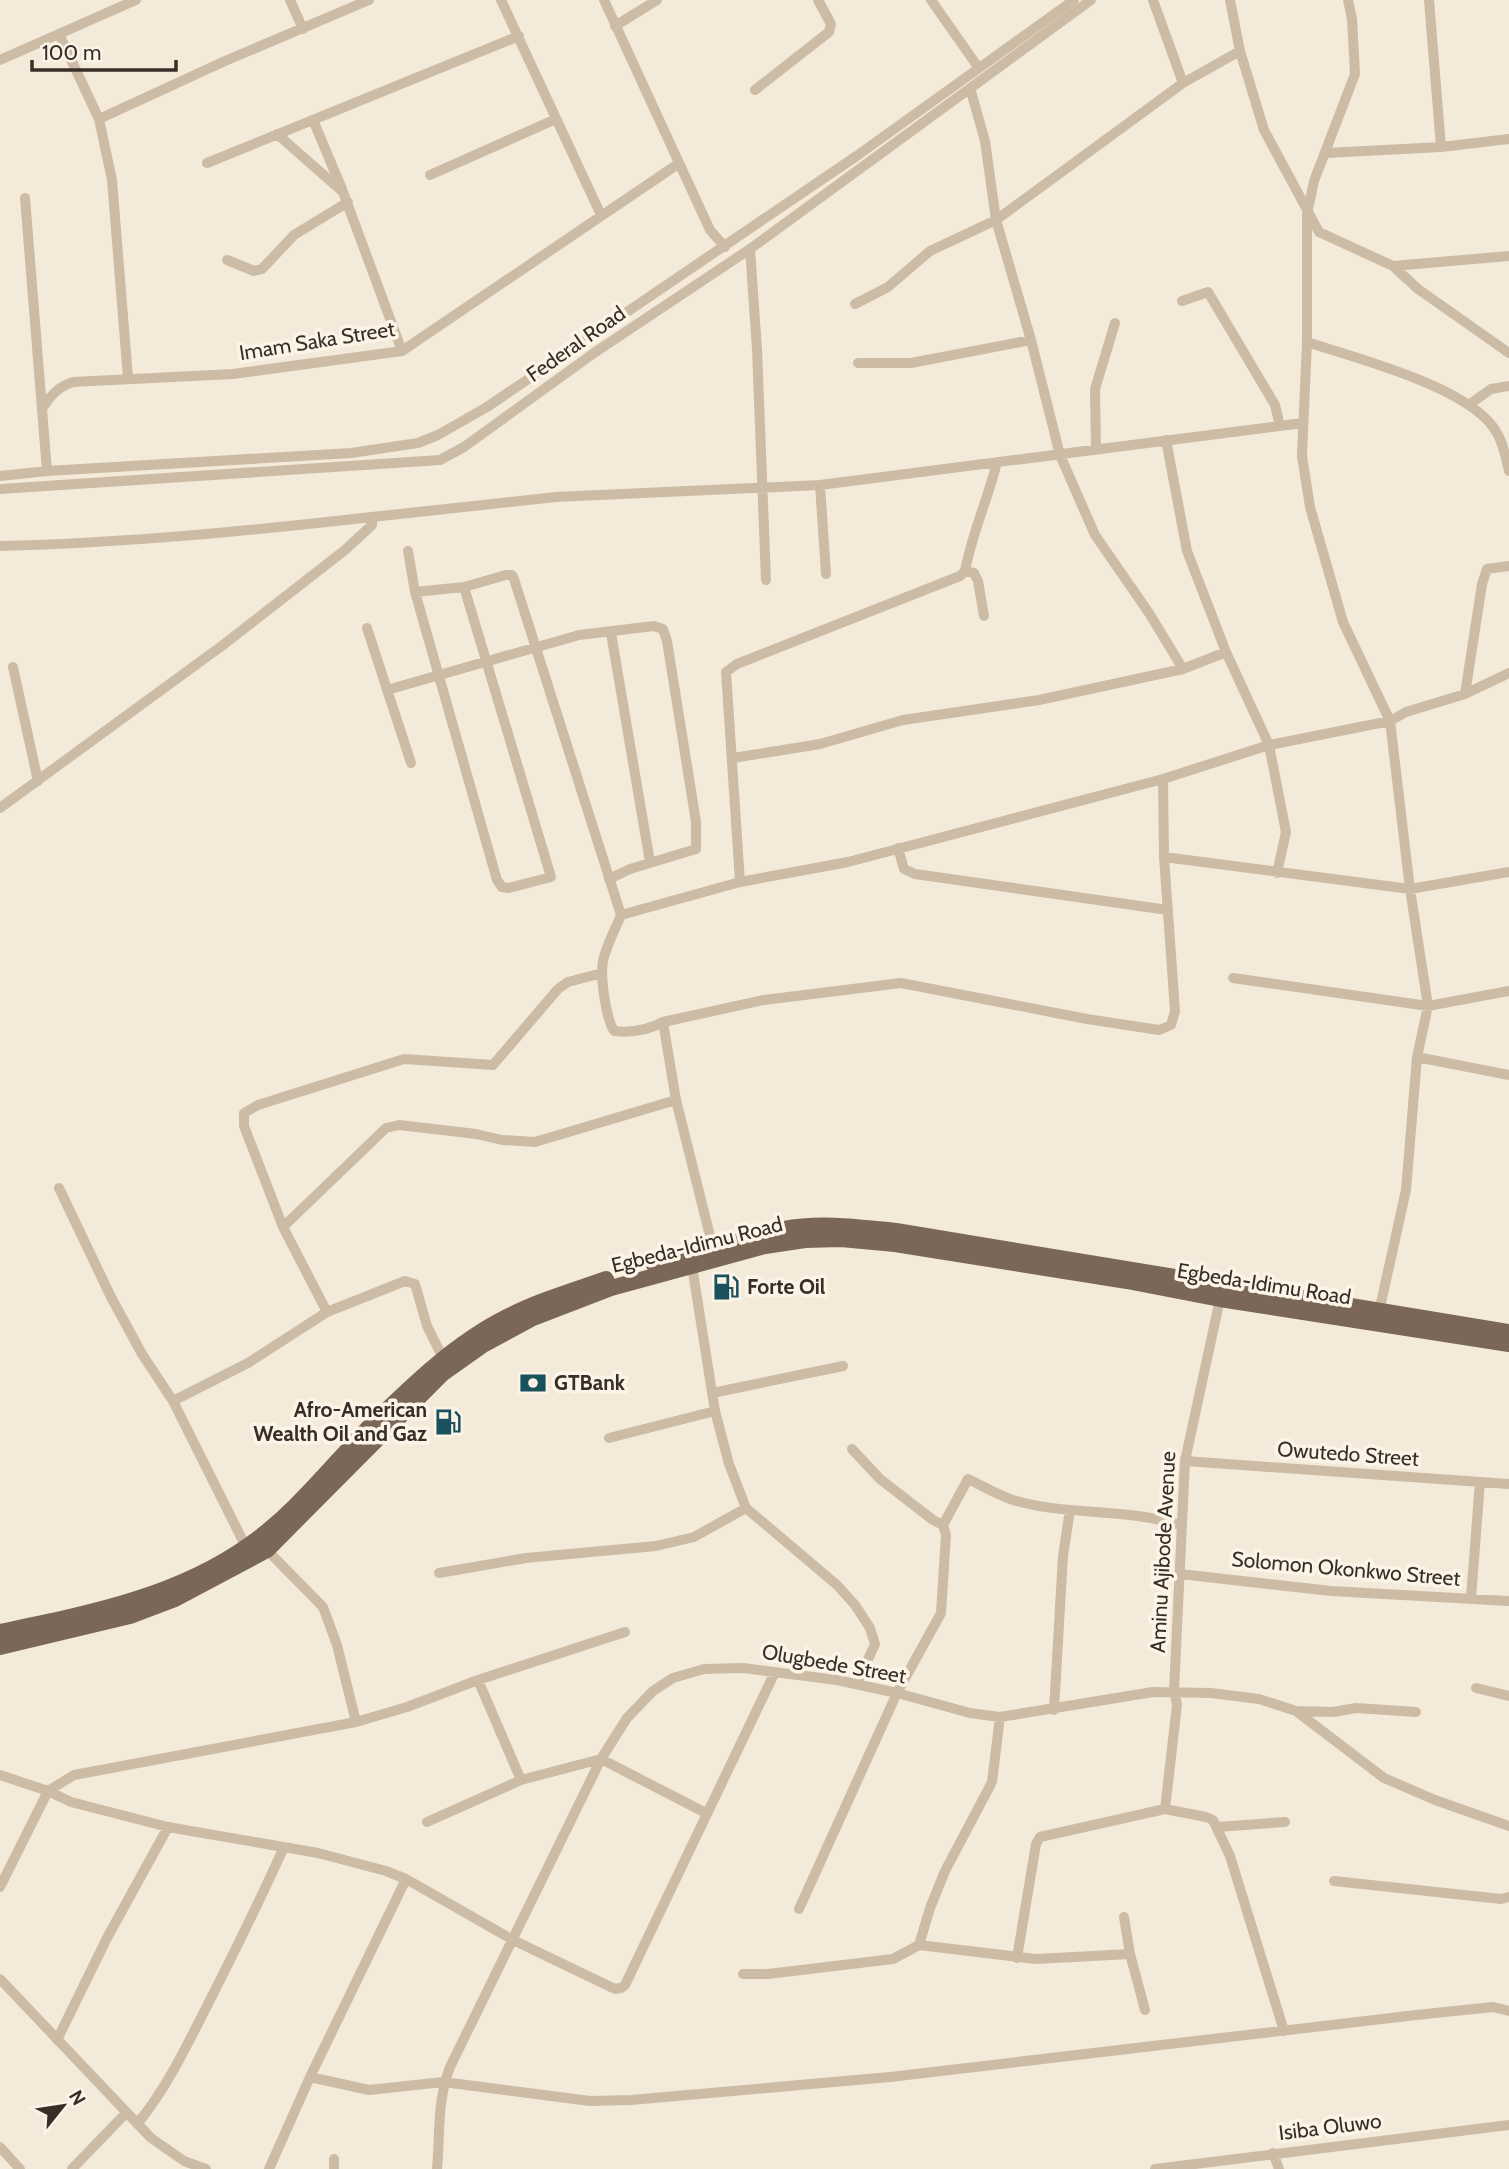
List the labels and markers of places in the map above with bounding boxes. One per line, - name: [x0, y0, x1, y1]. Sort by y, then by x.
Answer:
- fuel station icon: Forte Oil: [711, 1272, 741, 1302]
- place label: Forte Oil: [747, 1274, 826, 1299]
- bank icon: GTBank: [518, 1368, 548, 1398]
- place label: GTBank: [554, 1370, 626, 1395]
- place label: Afro-American Wealth Oil and Gaz: [253, 1397, 427, 1446]
- fuel station icon: Afro-American Wealth Oil and Gaz: [433, 1407, 463, 1437]

